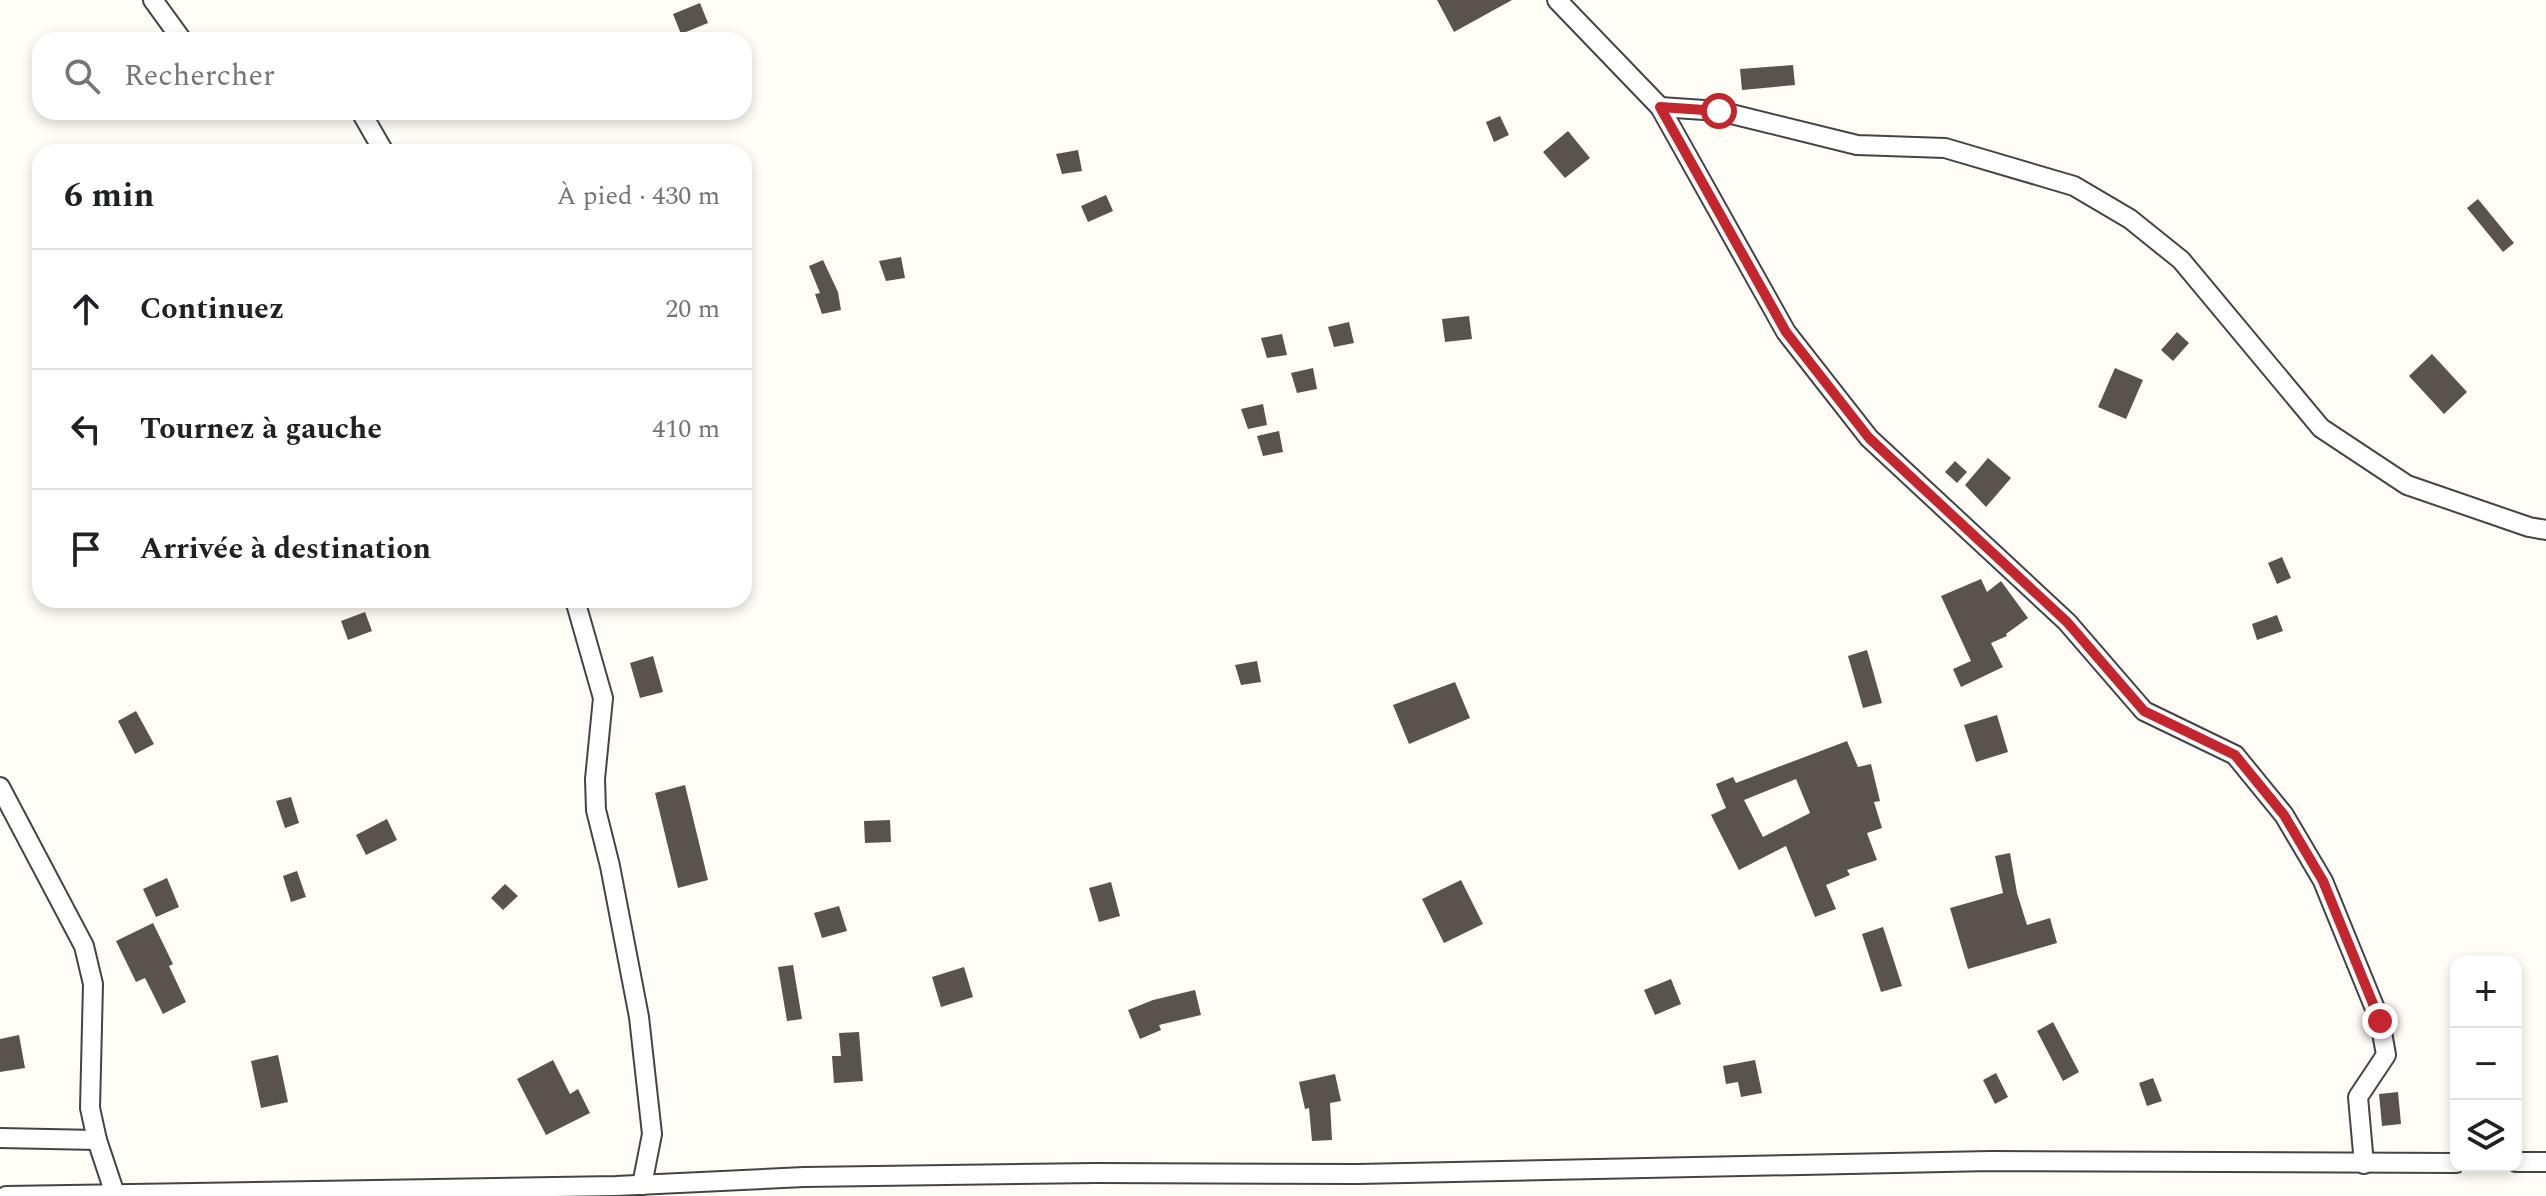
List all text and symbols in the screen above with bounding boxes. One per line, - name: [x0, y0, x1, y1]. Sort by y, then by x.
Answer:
- search box: [32, 32, 752, 120]
- text: Rechercher: [124, 53, 275, 99]
- icon: search: [60, 54, 104, 98]
- route start: [1701, 93, 1737, 129]
- text: 6 min: [64, 170, 154, 222]
- text: À pied · 430 m: [557, 176, 720, 216]
- text: Continuez: [140, 286, 284, 332]
- icon: ahead: [64, 287, 108, 331]
- text: 20 m: [665, 289, 720, 329]
- text: Tournez à gauche: [140, 406, 382, 452]
- icon: left: [64, 407, 108, 451]
- text: 410 m: [652, 409, 720, 449]
- text: Arrivée à destination: [140, 526, 431, 572]
- icon: arrive: [64, 527, 108, 571]
- map controls: [2450, 956, 2522, 1172]
- button: +: [2450, 956, 2522, 1028]
- route end: [2362, 1003, 2398, 1039]
- button: −: [2450, 1028, 2522, 1100]
- button: layers: [2450, 1100, 2522, 1172]

